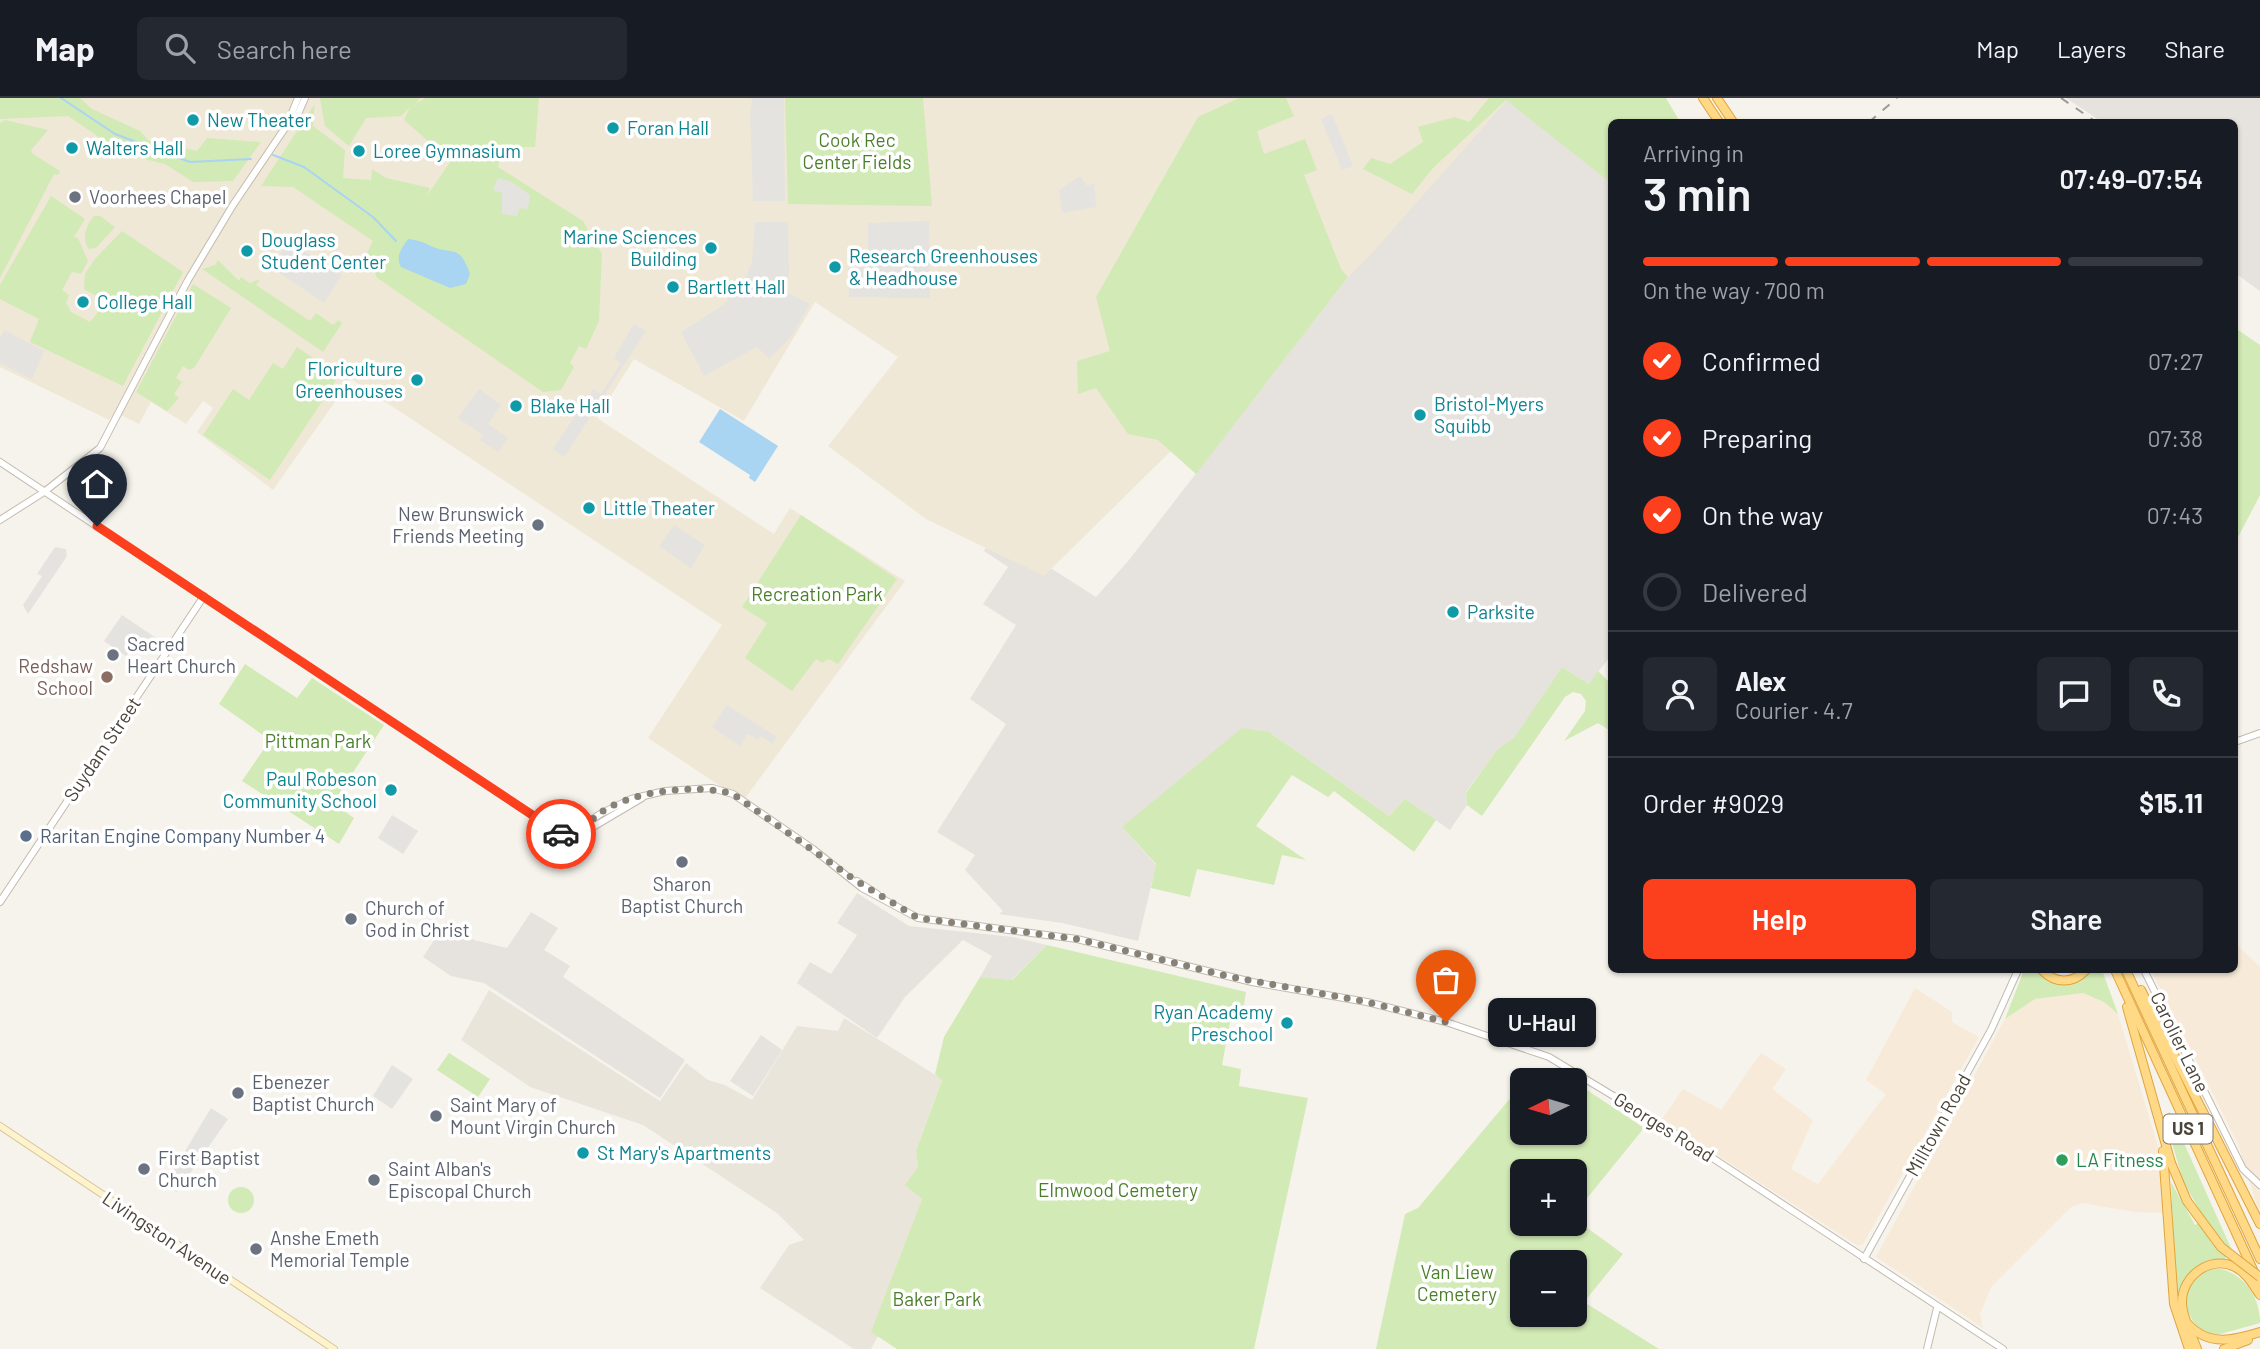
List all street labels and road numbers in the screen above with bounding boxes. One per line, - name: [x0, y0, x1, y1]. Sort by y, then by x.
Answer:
- street label: Suydam Street: [58, 692, 145, 805]
- street label: Carolier Lane: [2146, 988, 2215, 1096]
- street label: Milltown Road: [1900, 1070, 1975, 1180]
- street label: Georges Road: [1610, 1087, 1719, 1167]
- road number: US 1: [2164, 1114, 2212, 1144]
- street label: Livingston Avenue: [99, 1186, 236, 1289]

